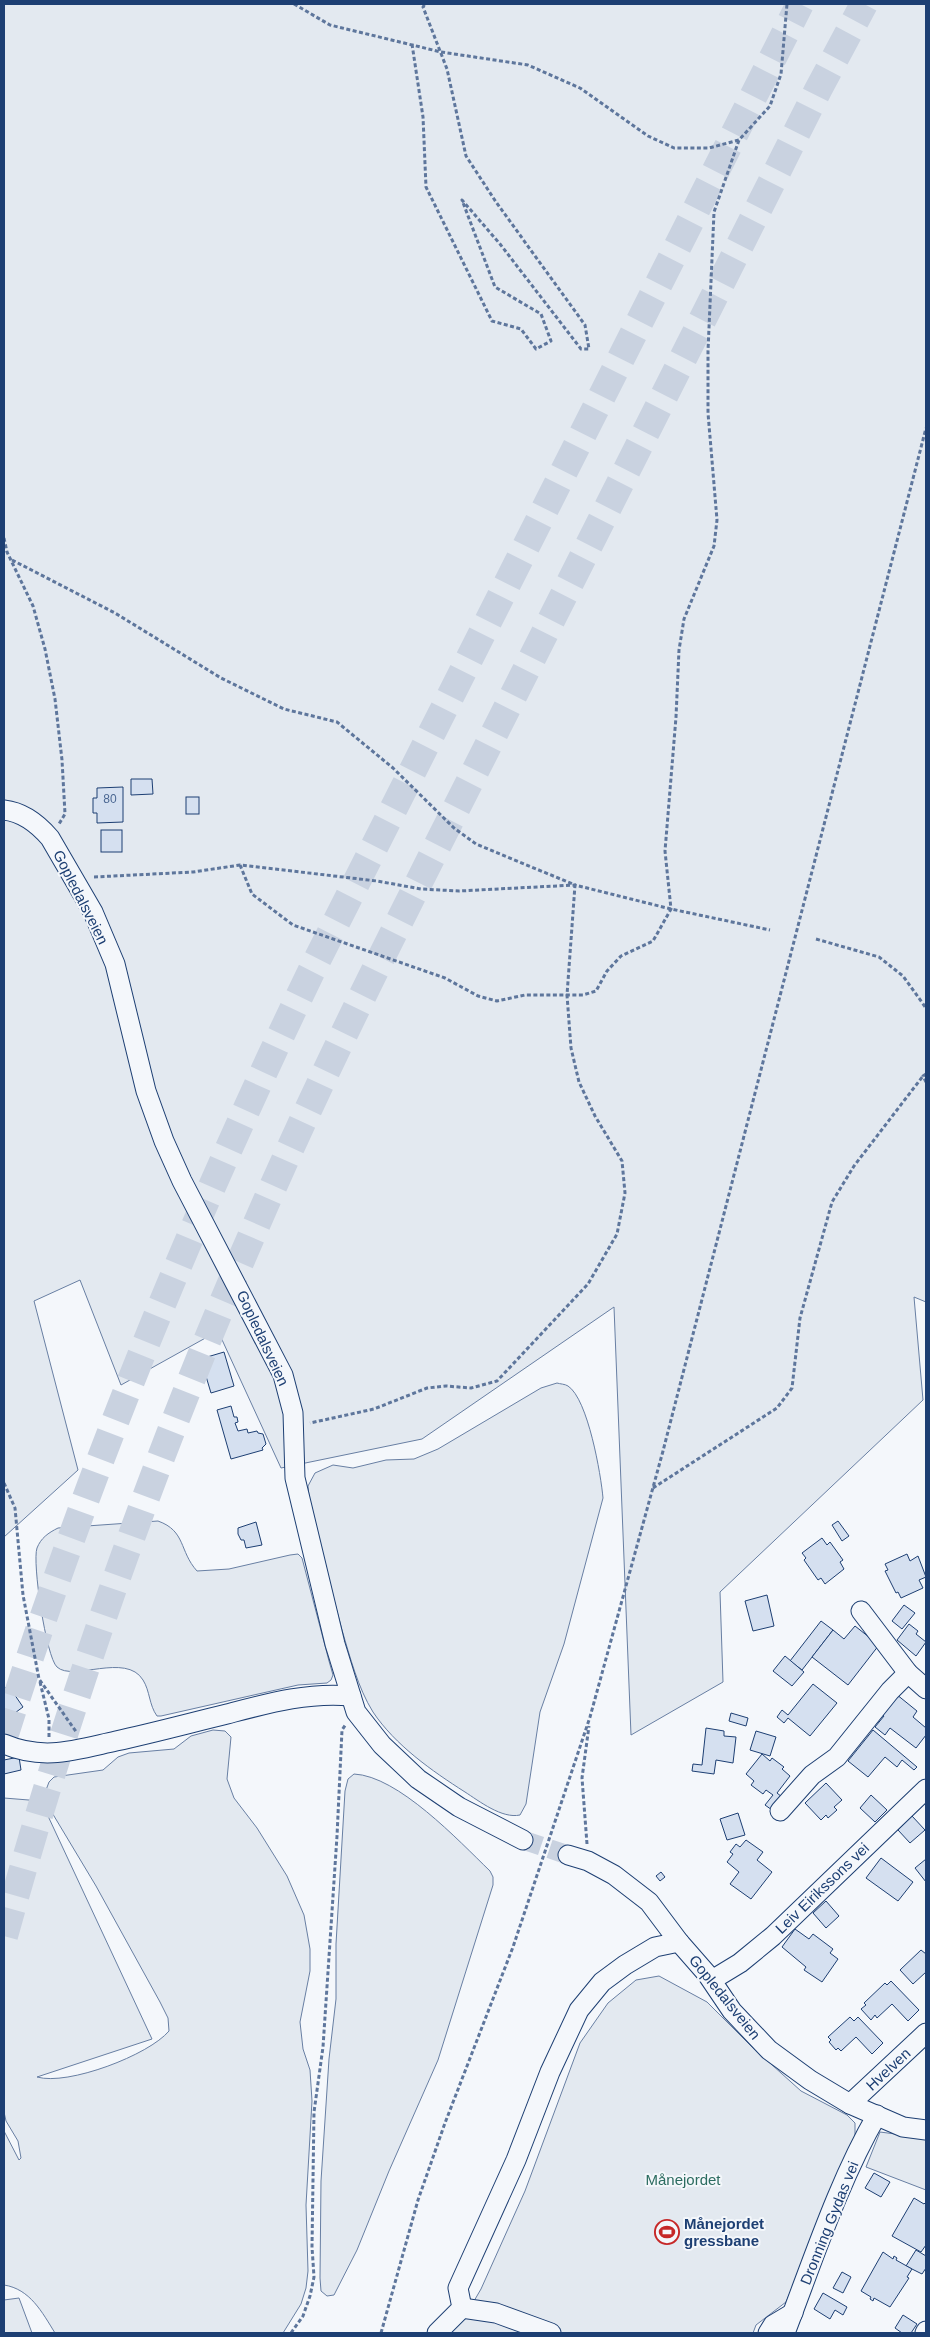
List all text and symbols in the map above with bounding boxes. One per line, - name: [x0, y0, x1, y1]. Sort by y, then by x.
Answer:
- house number: 80: [103, 792, 117, 806]
- street label: Gopledalsveien: [50, 847, 112, 947]
- street label: Gopledalsveien: [233, 1288, 293, 1388]
- street label: Leiv Eirikssons vei: [772, 1839, 872, 1937]
- street label: Gopledalsveien: [686, 1951, 764, 2043]
- street label: Hvelven: [862, 2044, 914, 2094]
- street label: Dronning Gydas vei: [796, 2159, 862, 2287]
- park label: Månejordet: [645, 2171, 721, 2188]
- place label: Månejordet gressbane: [684, 2215, 764, 2249]
- sports icon: Månejordet gressbane: [654, 2219, 680, 2245]

